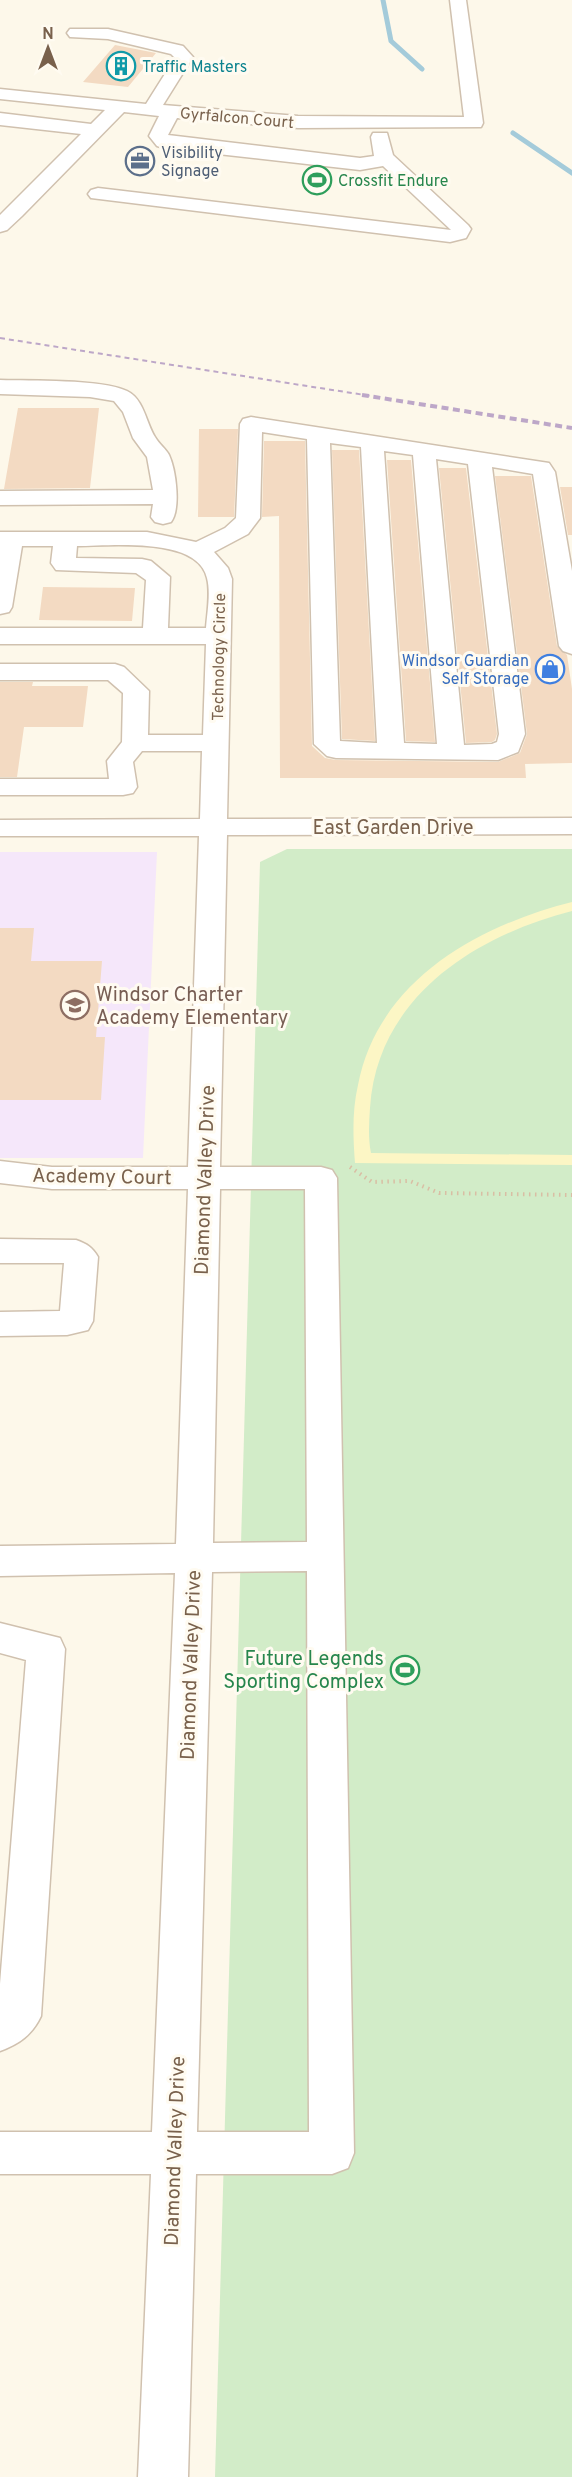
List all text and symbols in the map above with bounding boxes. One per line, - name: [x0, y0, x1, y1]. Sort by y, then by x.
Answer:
- north arrow: [18, 18, 78, 78]
- text: N: [42, 25, 54, 45]
- building icon: Traffic Masters: [105, 50, 137, 82]
- place label: Traffic Masters: [142, 58, 247, 78]
- street label: Gyrfalcon Court: [179, 104, 295, 134]
- place label: Visibility Signage: [161, 144, 223, 182]
- office icon: Visibility Signage: [124, 145, 156, 177]
- sports icon: Crossfit Endure: [301, 164, 333, 196]
- place label: Crossfit Endure: [338, 172, 448, 192]
- street label: Technology Circle: [209, 593, 231, 721]
- place label: Windsor Guardian Self Storage: [402, 652, 529, 690]
- shop icon: Windsor Guardian Self Storage: [534, 653, 566, 685]
- street label: East Garden Drive: [312, 816, 474, 842]
- place label: Windsor Charter Academy Elementary: [96, 983, 288, 1032]
- school or university icon: Windsor Charter Academy Elementary: [59, 989, 91, 1021]
- street label: Diamond Valley Drive: [190, 1085, 222, 1276]
- street label: Academy Court: [32, 1164, 172, 1192]
- street label: Diamond Valley Drive: [176, 1570, 208, 1761]
- place label: Future Legends Sporting Complex: [223, 1647, 384, 1696]
- sports icon: Future Legends Sporting Complex: [389, 1654, 421, 1686]
- street label: Diamond Valley Drive: [160, 2056, 192, 2247]

